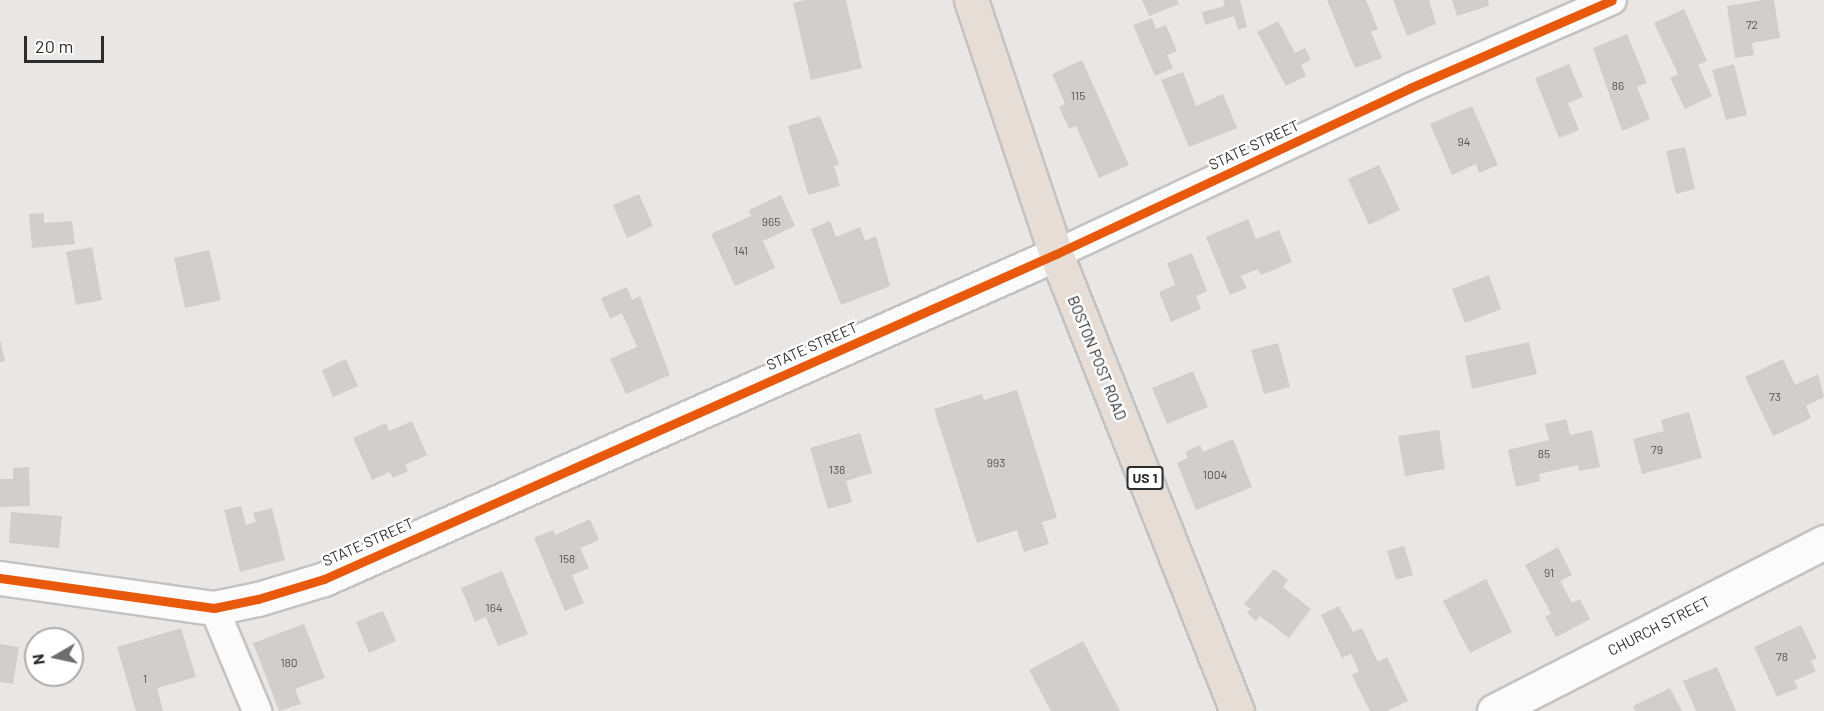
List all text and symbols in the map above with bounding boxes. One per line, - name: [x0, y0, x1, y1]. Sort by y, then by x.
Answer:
- house number: 72: [1746, 18, 1758, 32]
- scale bar: [27, 24, 106, 62]
- text: 20 m: [35, 35, 73, 57]
- house number: 86: [1612, 79, 1624, 93]
- house number: 115: [1071, 89, 1085, 103]
- street label: STATE STREET: [1206, 116, 1302, 174]
- house number: 94: [1458, 135, 1470, 149]
- house number: 965: [762, 215, 780, 229]
- house number: 141: [734, 244, 748, 258]
- street label: BOSTON POST ROAD: [1064, 293, 1130, 423]
- street label: STATE STREET: [764, 318, 860, 374]
- house number: 73: [1769, 390, 1781, 404]
- house number: 79: [1651, 443, 1663, 457]
- house number: 85: [1538, 447, 1550, 461]
- house number: 993: [987, 456, 1005, 470]
- house number: 138: [829, 463, 845, 477]
- road number: US 1: [1126, 467, 1164, 489]
- house number: 1004: [1203, 468, 1227, 482]
- street label: STATE STREET: [320, 514, 416, 570]
- house number: 158: [559, 552, 575, 566]
- house number: 91: [1544, 566, 1554, 580]
- street label: CHURCH STREET: [1605, 592, 1713, 660]
- house number: 164: [486, 601, 502, 615]
- north arrow: [24, 627, 84, 687]
- house number: 78: [1776, 650, 1788, 664]
- text: N: [27, 653, 48, 666]
- house number: 180: [280, 656, 298, 670]
- house number: 1: [143, 672, 147, 686]

